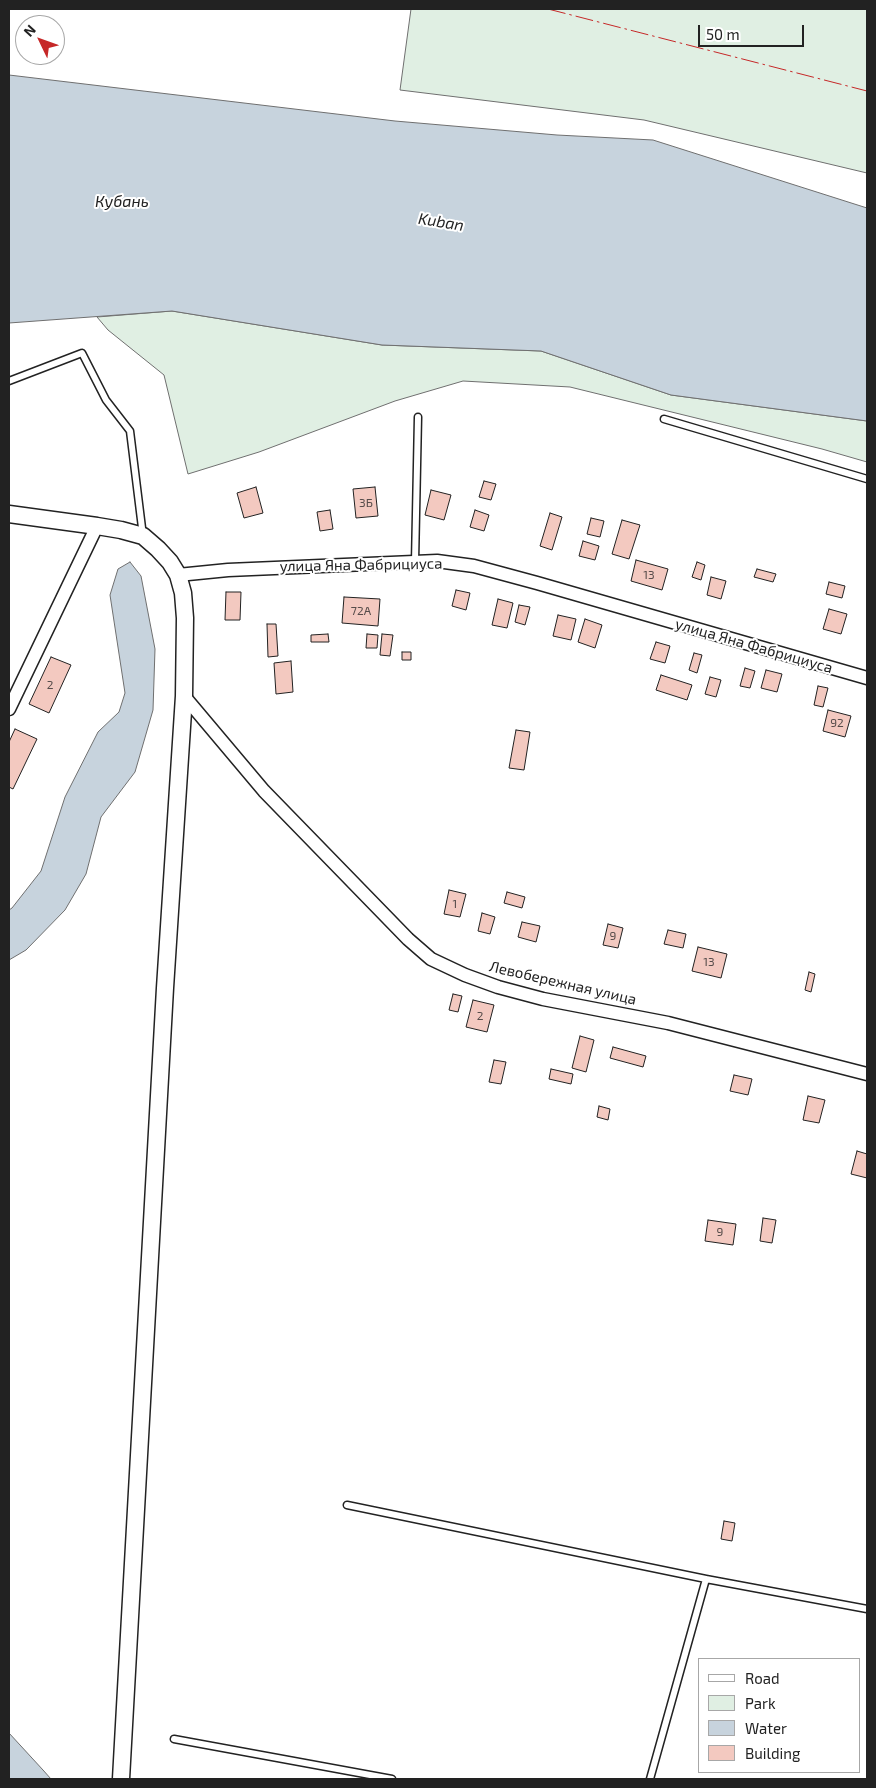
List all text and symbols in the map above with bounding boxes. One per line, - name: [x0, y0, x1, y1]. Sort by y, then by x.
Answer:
- north arrow: [15, 15, 65, 65]
- scale bar: [701, 15, 807, 47]
- text: N: [20, 21, 39, 40]
- text: 50 m: [706, 25, 740, 43]
- water label: Кубань: [95, 192, 149, 212]
- water label: Kuban: [417, 209, 465, 235]
- house number: 3Б: [359, 496, 373, 510]
- street label: улица Яна Фабрициуса: [279, 555, 443, 575]
- house number: 13: [643, 568, 655, 582]
- house number: 72А: [351, 604, 371, 618]
- street label: улица Яна Фабрициуса: [673, 615, 835, 677]
- house number: 2: [47, 678, 53, 692]
- house number: 92: [830, 716, 844, 730]
- house number: 1: [453, 897, 457, 911]
- house number: 9: [610, 929, 616, 943]
- house number: 13: [703, 955, 715, 969]
- street label: Левобережная улица: [488, 957, 638, 1009]
- house number: 2: [477, 1009, 483, 1023]
- house number: 9: [717, 1225, 723, 1239]
- legend: [698, 1658, 861, 1773]
- text: Road: [745, 1669, 780, 1687]
- text: Park: [745, 1694, 776, 1712]
- text: Water: [745, 1719, 787, 1737]
- text: Building: [745, 1744, 800, 1762]

